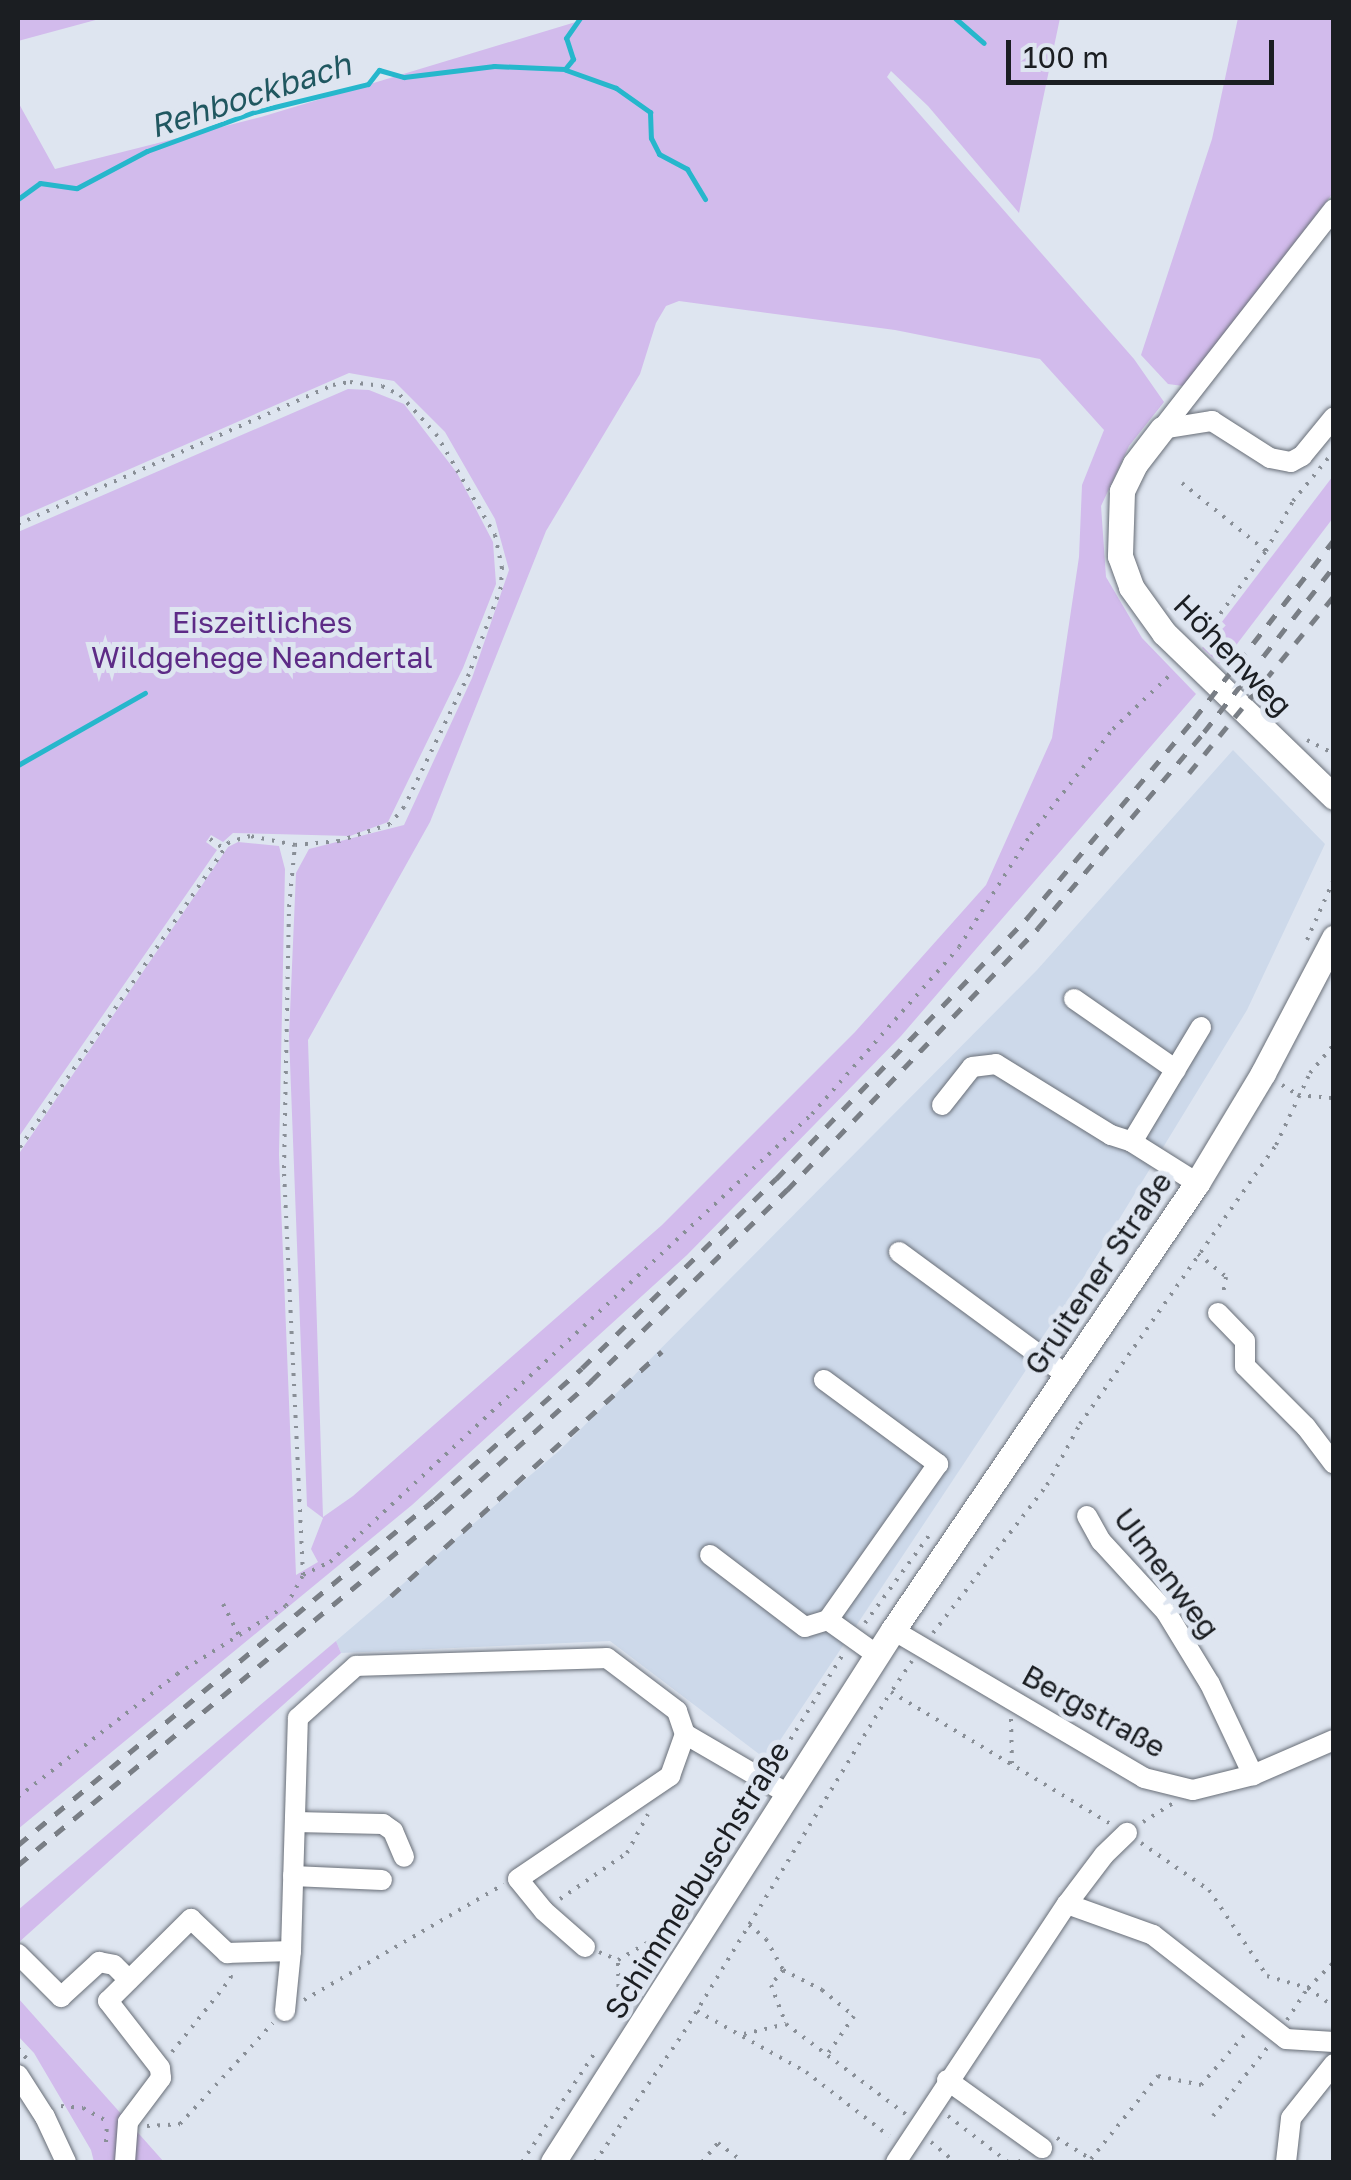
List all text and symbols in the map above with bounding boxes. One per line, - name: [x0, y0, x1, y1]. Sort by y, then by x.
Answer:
- scale bar: [1011, 20, 1278, 82]
- text: 100 m: [1023, 39, 1109, 75]
- water label: Rehbockbach: [145, 44, 355, 146]
- street label: Höhenweg: [1166, 587, 1300, 723]
- park label: Eiszeitliches Wildgehege Neandertal: [91, 604, 433, 674]
- street label: Gruitener Straße: [1017, 1165, 1179, 1381]
- street label: Ulmenweg: [1106, 1501, 1228, 1645]
- street label: Bergstraße: [1016, 1657, 1172, 1765]
- street label: Schimmelbuschstraße: [597, 1735, 797, 2025]

